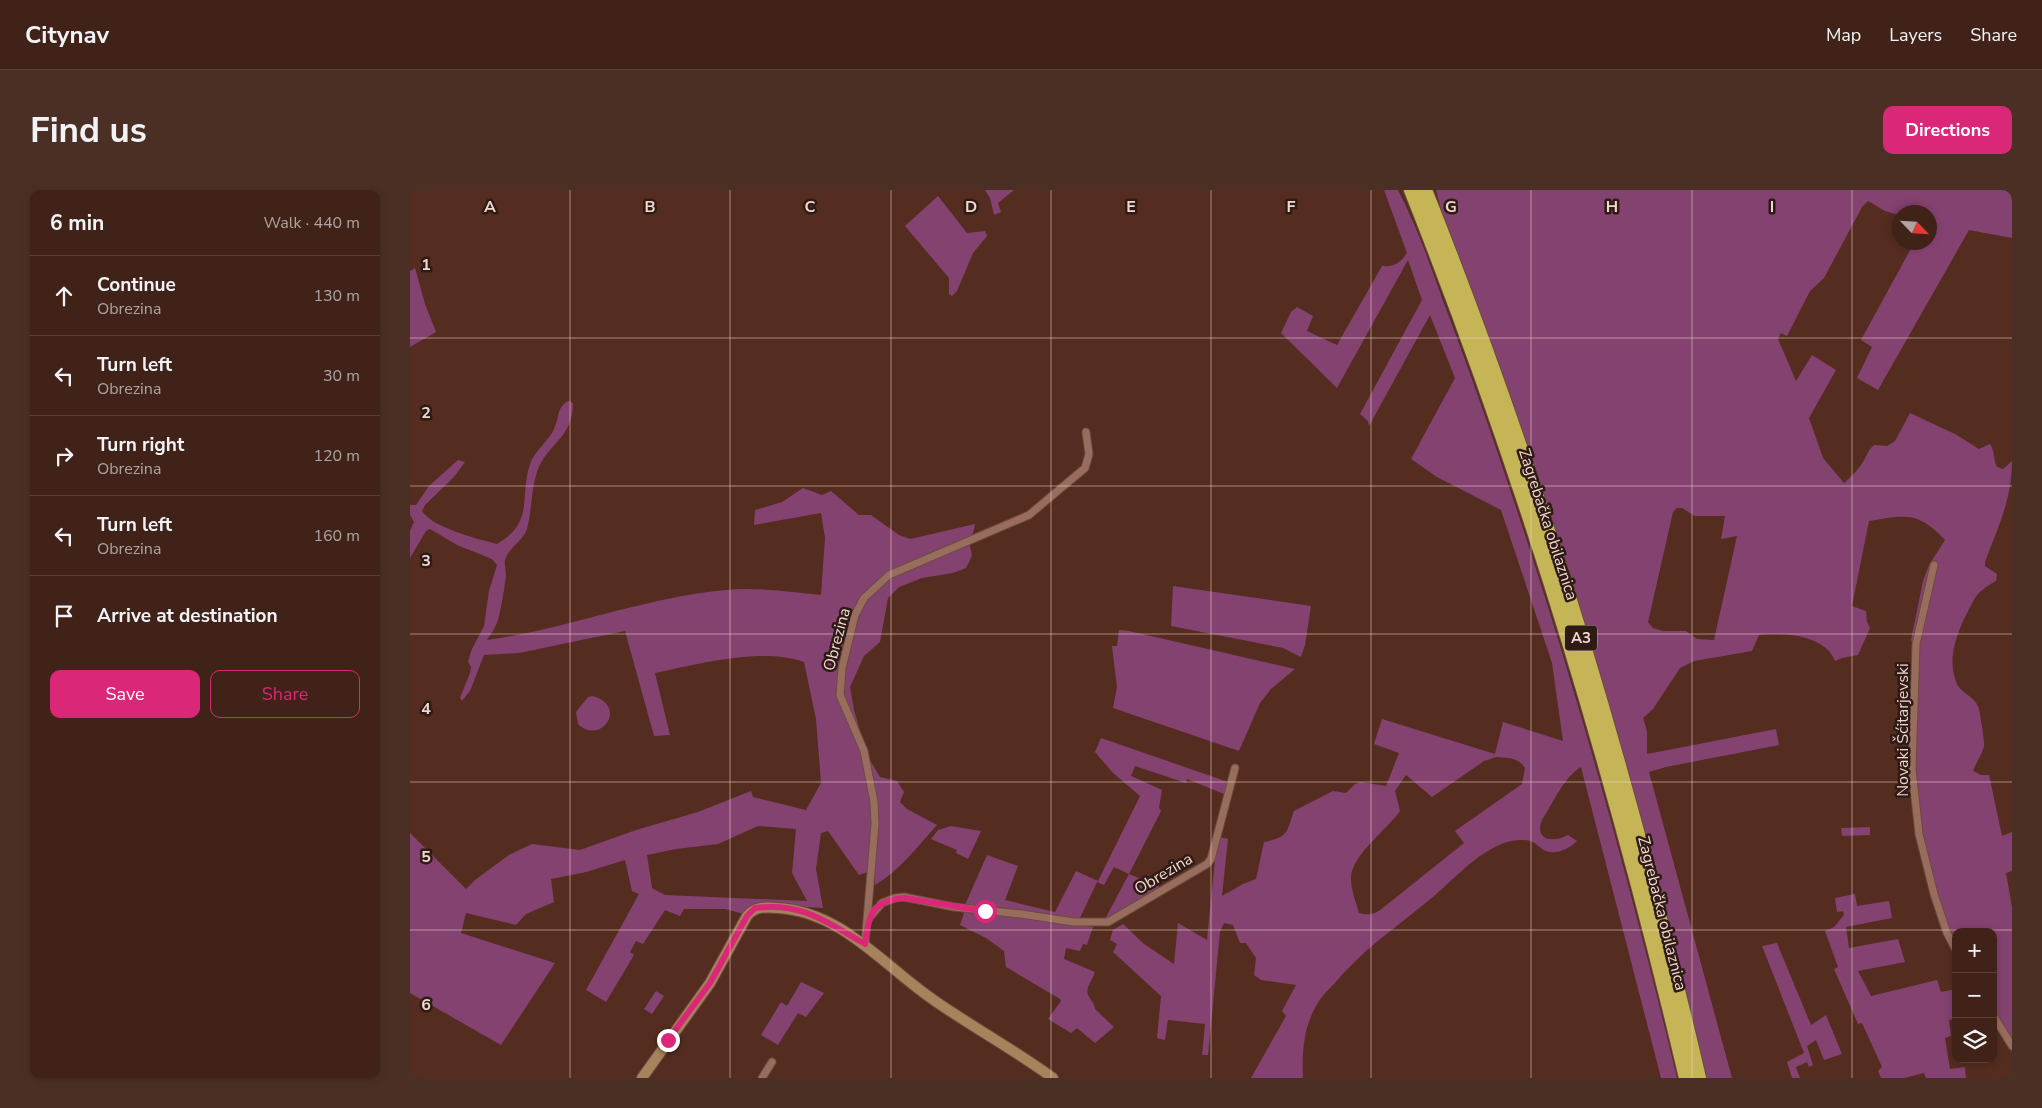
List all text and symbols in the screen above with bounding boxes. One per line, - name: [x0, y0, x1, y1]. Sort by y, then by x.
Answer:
- text: Citynav: [25, 19, 109, 51]
- text: Map: [1826, 23, 1861, 47]
- text: Layers: [1889, 23, 1942, 47]
- text: Share: [1970, 23, 2017, 47]
- button: Directions: [1883, 106, 2012, 154]
- text: Find us: [30, 107, 147, 154]
- text: A: [484, 196, 496, 218]
- text: B: [644, 196, 656, 218]
- text: C: [805, 196, 816, 218]
- text: D: [965, 196, 977, 218]
- text: E: [1126, 196, 1136, 218]
- text: F: [1287, 196, 1296, 218]
- text: G: [1445, 196, 1457, 218]
- text: H: [1606, 196, 1618, 218]
- text: I: [1770, 196, 1774, 218]
- north arrow: [1892, 205, 1937, 250]
- text: 6 min: [50, 209, 104, 237]
- text: Walk · 440 m: [264, 212, 360, 234]
- text: 1: [421, 254, 431, 276]
- text: Continue: [97, 272, 176, 298]
- icon: ahead: [50, 282, 78, 310]
- text: 130 m: [313, 285, 360, 307]
- text: Obrezina: [97, 298, 161, 320]
- text: Turn left: [97, 352, 172, 378]
- icon: left: [50, 362, 78, 390]
- text: 30 m: [323, 365, 360, 387]
- text: Obrezina: [97, 378, 161, 400]
- text: 2: [421, 402, 431, 424]
- text: Turn right: [97, 432, 184, 458]
- icon: right: [50, 442, 78, 470]
- text: 120 m: [313, 445, 360, 467]
- street label: Zagrebačka obilaznica: [1513, 446, 1583, 603]
- text: Obrezina: [97, 458, 161, 480]
- text: Turn left: [97, 512, 172, 538]
- icon: left: [50, 522, 78, 550]
- text: 160 m: [313, 525, 360, 547]
- text: Obrezina: [97, 538, 161, 560]
- text: 3: [421, 550, 431, 572]
- icon: arrive: [50, 602, 78, 630]
- text: Arrive at destination: [97, 603, 278, 629]
- street label: Obrezina: [818, 605, 856, 673]
- road number: A3: [1565, 626, 1597, 650]
- street label: Novaki Šćitarjevski: [1892, 663, 1914, 797]
- button: Save: [50, 670, 200, 718]
- button: Share: [210, 670, 360, 718]
- text: 4: [421, 698, 431, 720]
- street label: Zagrebačka obilaznica: [1632, 834, 1692, 993]
- text: 5: [421, 846, 431, 868]
- street label: Obrezina: [1130, 848, 1197, 900]
- route start: [974, 900, 997, 923]
- map controls: [1952, 928, 1997, 1063]
- button: +: [1952, 928, 1997, 973]
- button: −: [1952, 973, 1997, 1018]
- text: 6: [421, 994, 431, 1016]
- button: layers: [1952, 1018, 1997, 1063]
- route end: [657, 1029, 680, 1052]

